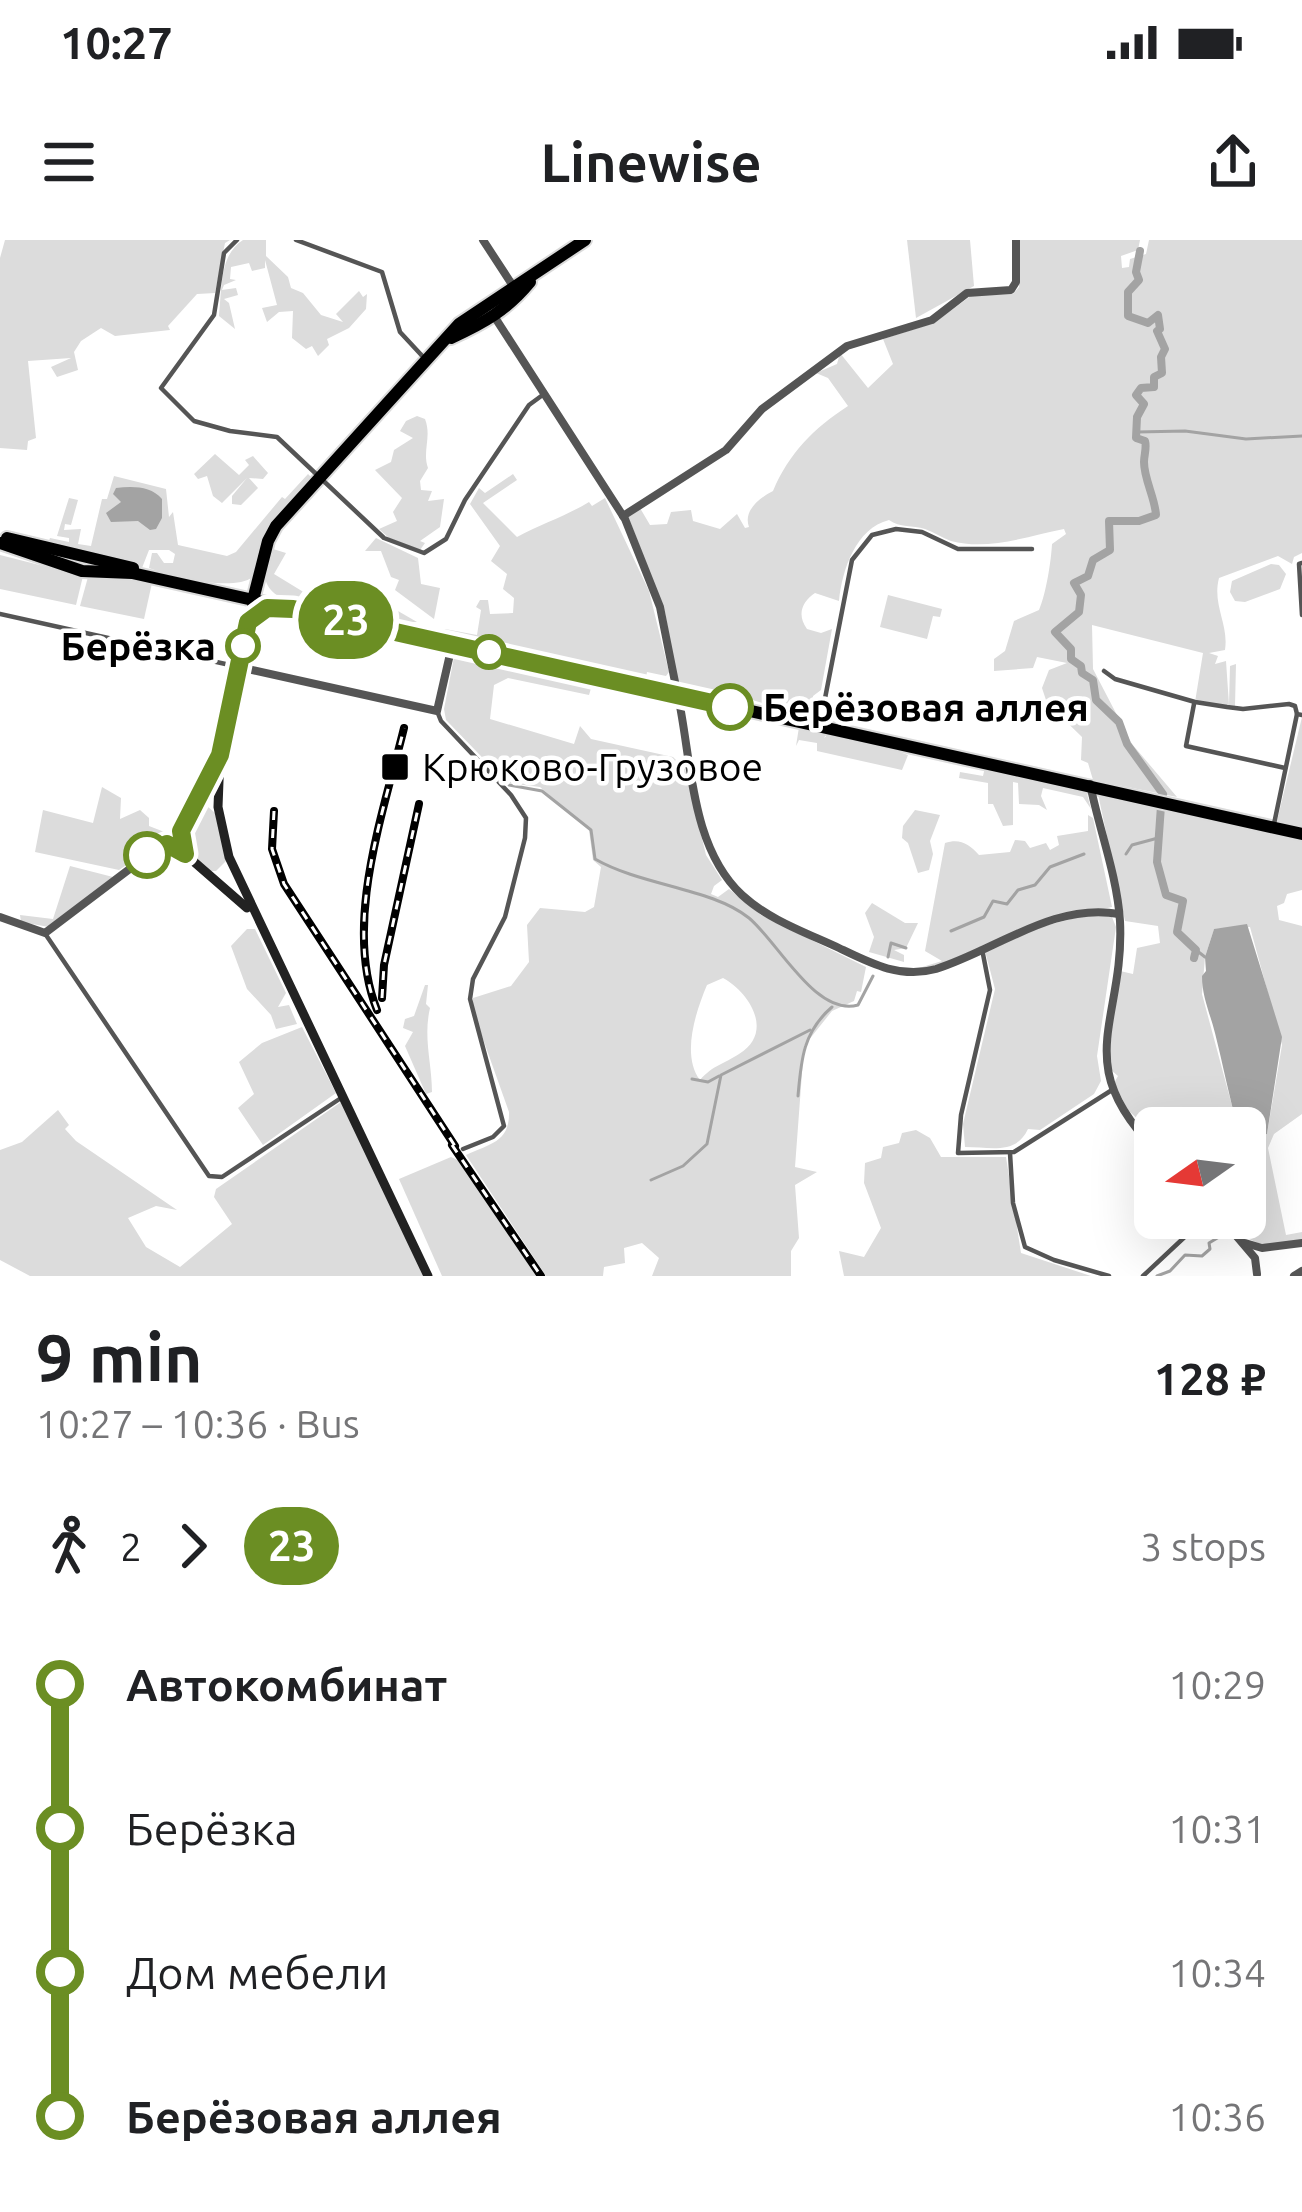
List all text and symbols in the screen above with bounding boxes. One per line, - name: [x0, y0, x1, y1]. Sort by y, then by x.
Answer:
- text: 10:27: [60, 17, 173, 68]
- icon: menu: [36, 129, 102, 195]
- icon: share: [1200, 129, 1266, 195]
- text: Linewise: [540, 132, 762, 192]
- line badge: 23: [292, 581, 400, 659]
- text: 23: [322, 596, 370, 643]
- place label: Берёзка: [60, 624, 216, 667]
- marker: Берёзка: [227, 630, 259, 662]
- unlabelled marker: [473, 636, 505, 668]
- marker: Берёзовая аллея: [708, 685, 752, 729]
- place label: Берёзовая аллея: [763, 685, 1089, 728]
- place label: Крюково-Грузовое: [422, 745, 763, 788]
- marker: Крюково-Грузовое: [379, 751, 411, 783]
- unlabelled marker: [125, 833, 169, 877]
- north arrow: [1134, 1107, 1266, 1239]
- map controls: [1134, 1107, 1266, 1239]
- text: 9 min: [36, 1320, 203, 1394]
- text: 128 ₽: [1154, 1353, 1266, 1404]
- text: 10:27 – 10:36 · Bus: [36, 1402, 360, 1445]
- icon: walk: [36, 1513, 102, 1579]
- icon: forward: [160, 1513, 226, 1579]
- text: 23: [268, 1522, 315, 1569]
- text: 2: [120, 1525, 142, 1568]
- text: 3 stops: [1140, 1525, 1266, 1568]
- text: Автокомбинат: [126, 1659, 447, 1710]
- text: 10:29: [1168, 1663, 1266, 1706]
- text: Берёзка: [126, 1803, 298, 1854]
- text: 10:31: [1168, 1807, 1266, 1850]
- text: Дом мебели: [126, 1947, 388, 1998]
- text: 10:34: [1168, 1951, 1266, 1994]
- text: Берёзовая аллея: [126, 2091, 502, 2142]
- text: 10:36: [1168, 2095, 1266, 2138]

